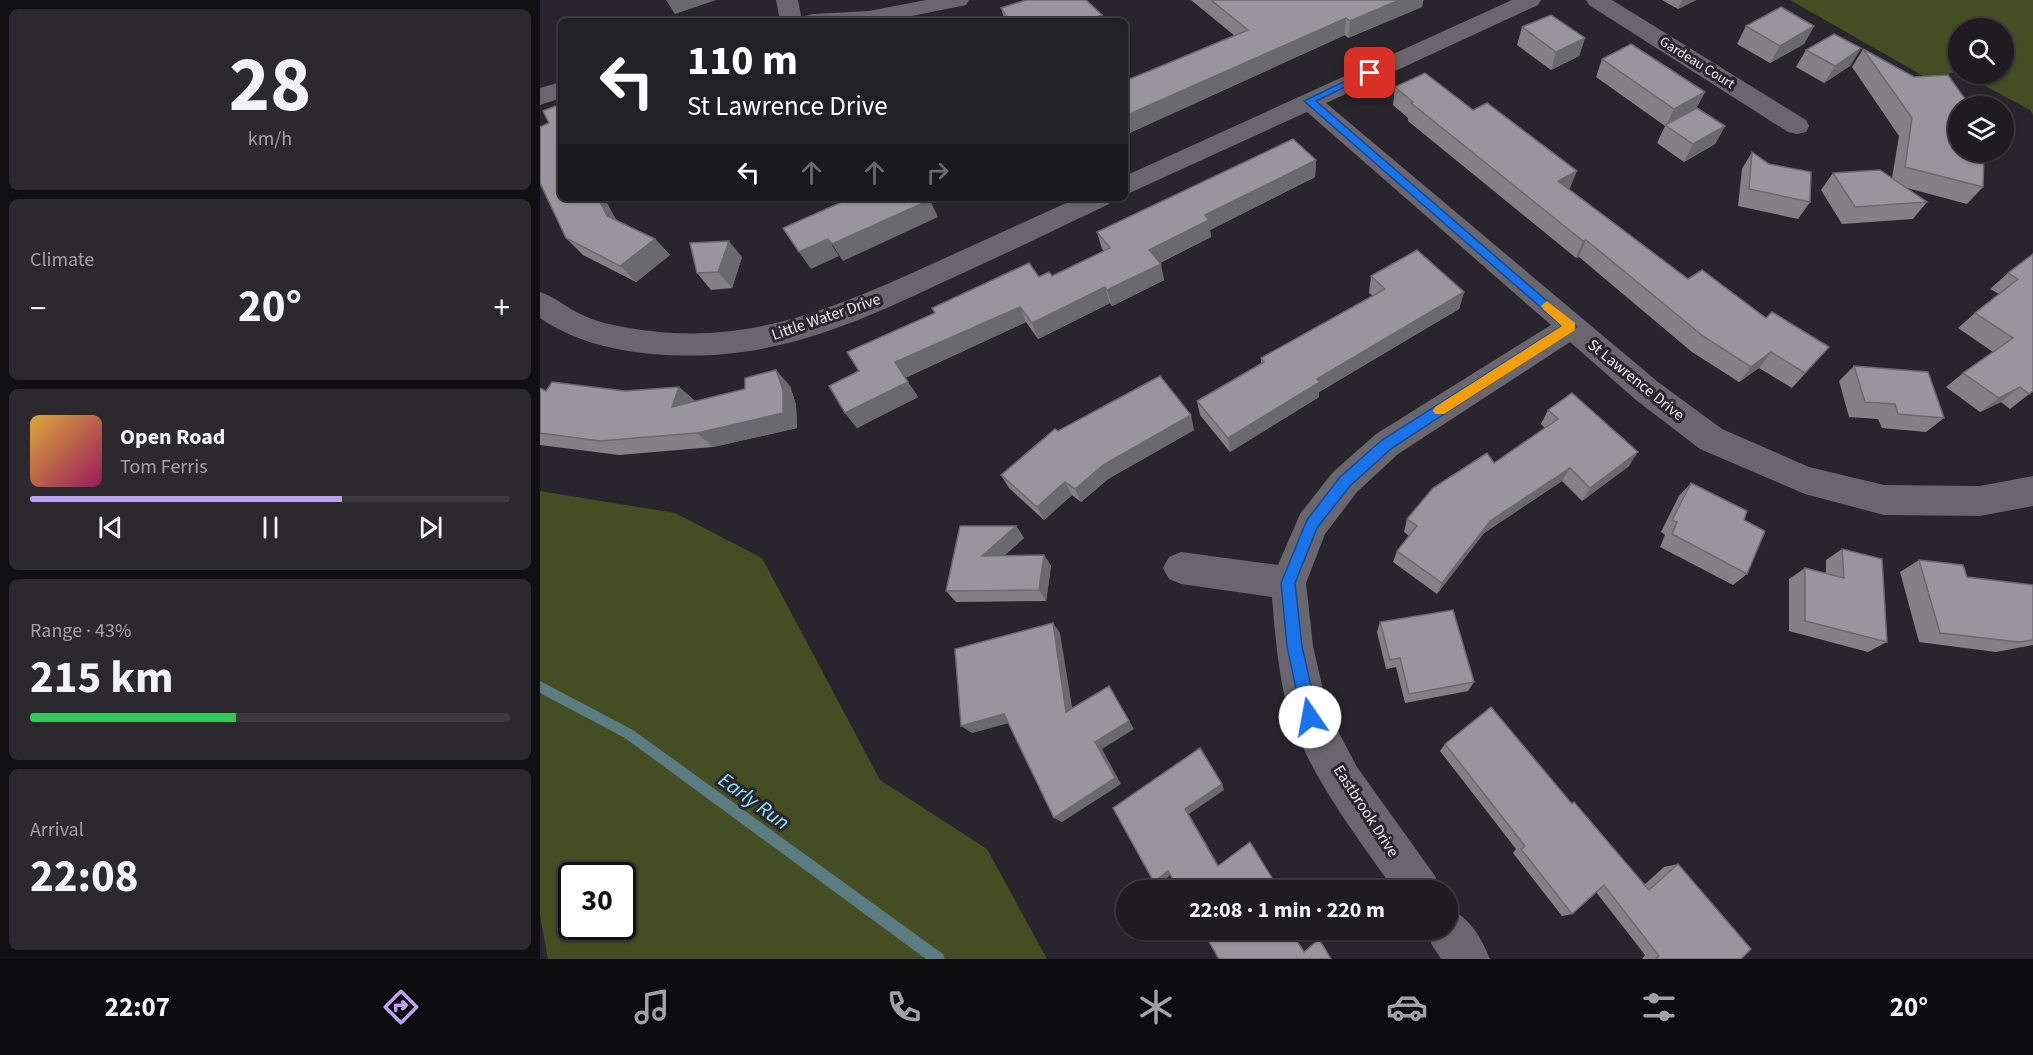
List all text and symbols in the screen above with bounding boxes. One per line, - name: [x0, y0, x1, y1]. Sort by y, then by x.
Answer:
- map controls: [1948, 18, 2014, 162]
- button: search: [1948, 18, 2014, 84]
- text: 28: [229, 30, 311, 141]
- text: 110 m: [687, 31, 798, 91]
- street label: Gardeau Court: [1656, 32, 1739, 94]
- icon: left: [588, 42, 666, 120]
- pin: [1344, 47, 1395, 98]
- icon: arrive: [1353, 56, 1386, 89]
- text: St Lawrence Drive: [687, 87, 888, 126]
- button: layers: [1948, 96, 2014, 162]
- text: km/h: [248, 125, 292, 153]
- icon: left: [732, 156, 765, 189]
- icon: ahead: [795, 156, 828, 189]
- icon: ahead: [858, 156, 891, 189]
- icon: right: [921, 156, 954, 189]
- text: Climate: [30, 246, 94, 274]
- text: 20°: [238, 275, 302, 339]
- text: −: [30, 285, 46, 332]
- text: +: [494, 285, 510, 332]
- street label: Little Water Drive: [768, 288, 884, 346]
- street label: St Lawrence Drive: [1583, 334, 1689, 426]
- text: Open Road: [120, 421, 225, 453]
- text: Tom Ferris: [120, 453, 208, 481]
- icon: previous: [94, 511, 127, 544]
- icon: pause: [254, 511, 287, 544]
- icon: next: [414, 511, 447, 544]
- text: Range · 43%: [30, 617, 131, 645]
- text: 215 km: [30, 646, 174, 710]
- position arrow: [1278, 685, 1342, 749]
- street label: Eastbrook Drive: [1328, 761, 1404, 861]
- water label: Early Run: [712, 765, 796, 837]
- text: Arrival: [30, 816, 84, 844]
- text: 22:08: [30, 845, 139, 909]
- speed limit sign: 30: [558, 862, 636, 940]
- text: 22:08 · 1 min · 220 m: [1189, 894, 1385, 926]
- icon: directions: [380, 986, 422, 1028]
- icon: music: [631, 986, 673, 1028]
- icon: phone: [883, 986, 925, 1028]
- icon: climate: [1135, 986, 1177, 1028]
- icon: car: [1386, 986, 1428, 1028]
- icon: filters: [1638, 986, 1680, 1028]
- text: 22:07: [105, 988, 170, 1027]
- text: 20°: [1890, 988, 1928, 1027]

